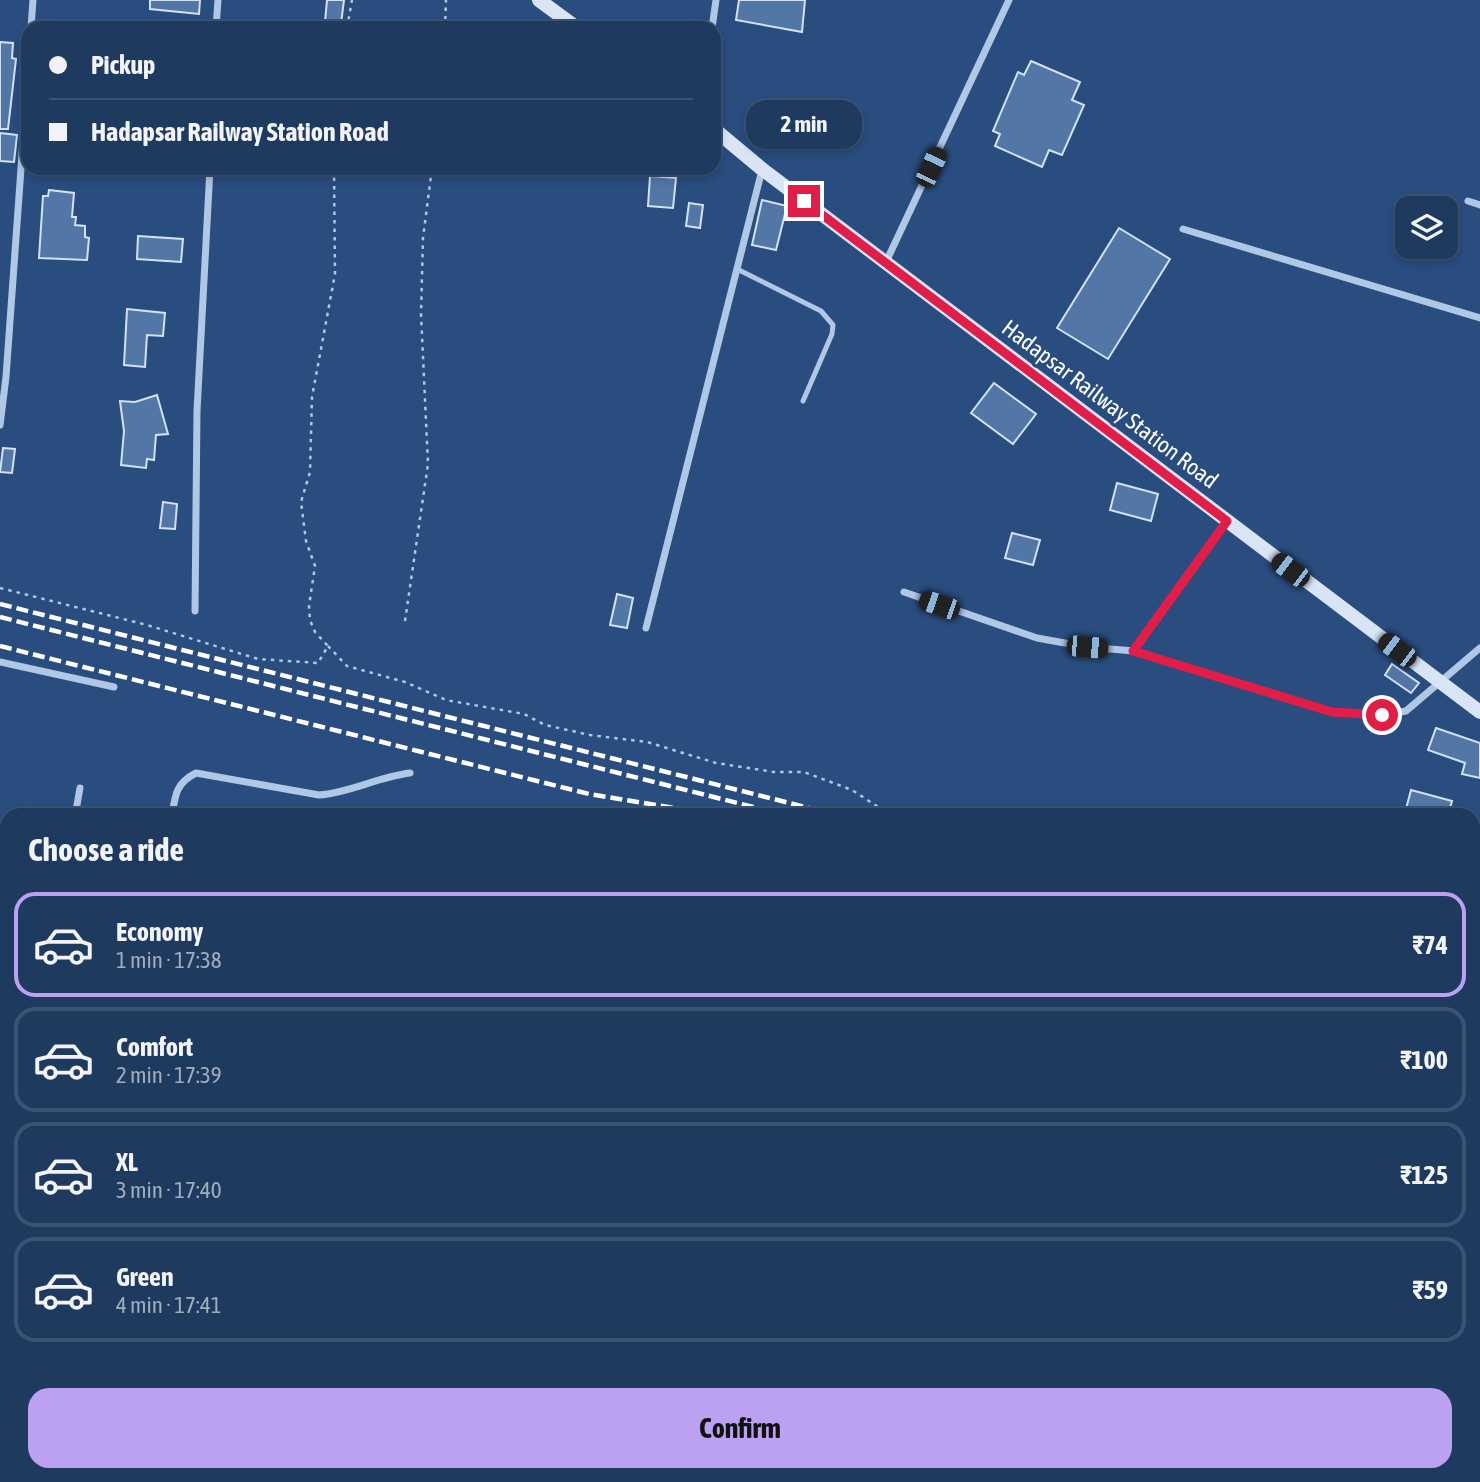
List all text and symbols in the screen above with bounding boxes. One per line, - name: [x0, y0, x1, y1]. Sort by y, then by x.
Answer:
- text: Pickup: [91, 50, 155, 80]
- callout: 2 min: [746, 100, 862, 148]
- text: 2 min: [781, 111, 827, 137]
- text: Hadapsar Railway Station Road: [91, 117, 389, 147]
- car: [913, 144, 950, 190]
- route end: [788, 185, 820, 217]
- map controls: [1395, 196, 1458, 259]
- button: layers: [1395, 196, 1458, 259]
- street label: Hadapsar Railway Station Road: [997, 314, 1223, 494]
- car: [1267, 549, 1314, 591]
- car: [916, 588, 963, 622]
- car: [1374, 629, 1421, 671]
- car: [1066, 635, 1109, 659]
- route start: [1366, 699, 1398, 731]
- text: Choose a ride: [28, 831, 184, 868]
- icon: car: [32, 913, 95, 976]
- text: Economy: [116, 917, 203, 947]
- text: ₹74: [1412, 930, 1448, 960]
- text: 1 min · 17:38: [116, 947, 222, 973]
- icon: car: [32, 1028, 95, 1091]
- text: Comfort: [116, 1032, 193, 1062]
- text: ₹100: [1400, 1045, 1448, 1075]
- text: 2 min · 17:39: [116, 1062, 222, 1088]
- icon: car: [32, 1143, 95, 1206]
- text: XL: [116, 1147, 138, 1177]
- text: ₹125: [1400, 1160, 1448, 1190]
- text: 3 min · 17:40: [116, 1177, 222, 1203]
- icon: car: [32, 1258, 95, 1321]
- text: Green: [116, 1262, 174, 1292]
- text: ₹59: [1412, 1275, 1448, 1305]
- text: 4 min · 17:41: [116, 1292, 222, 1318]
- button: Confirm: [28, 1388, 1452, 1468]

